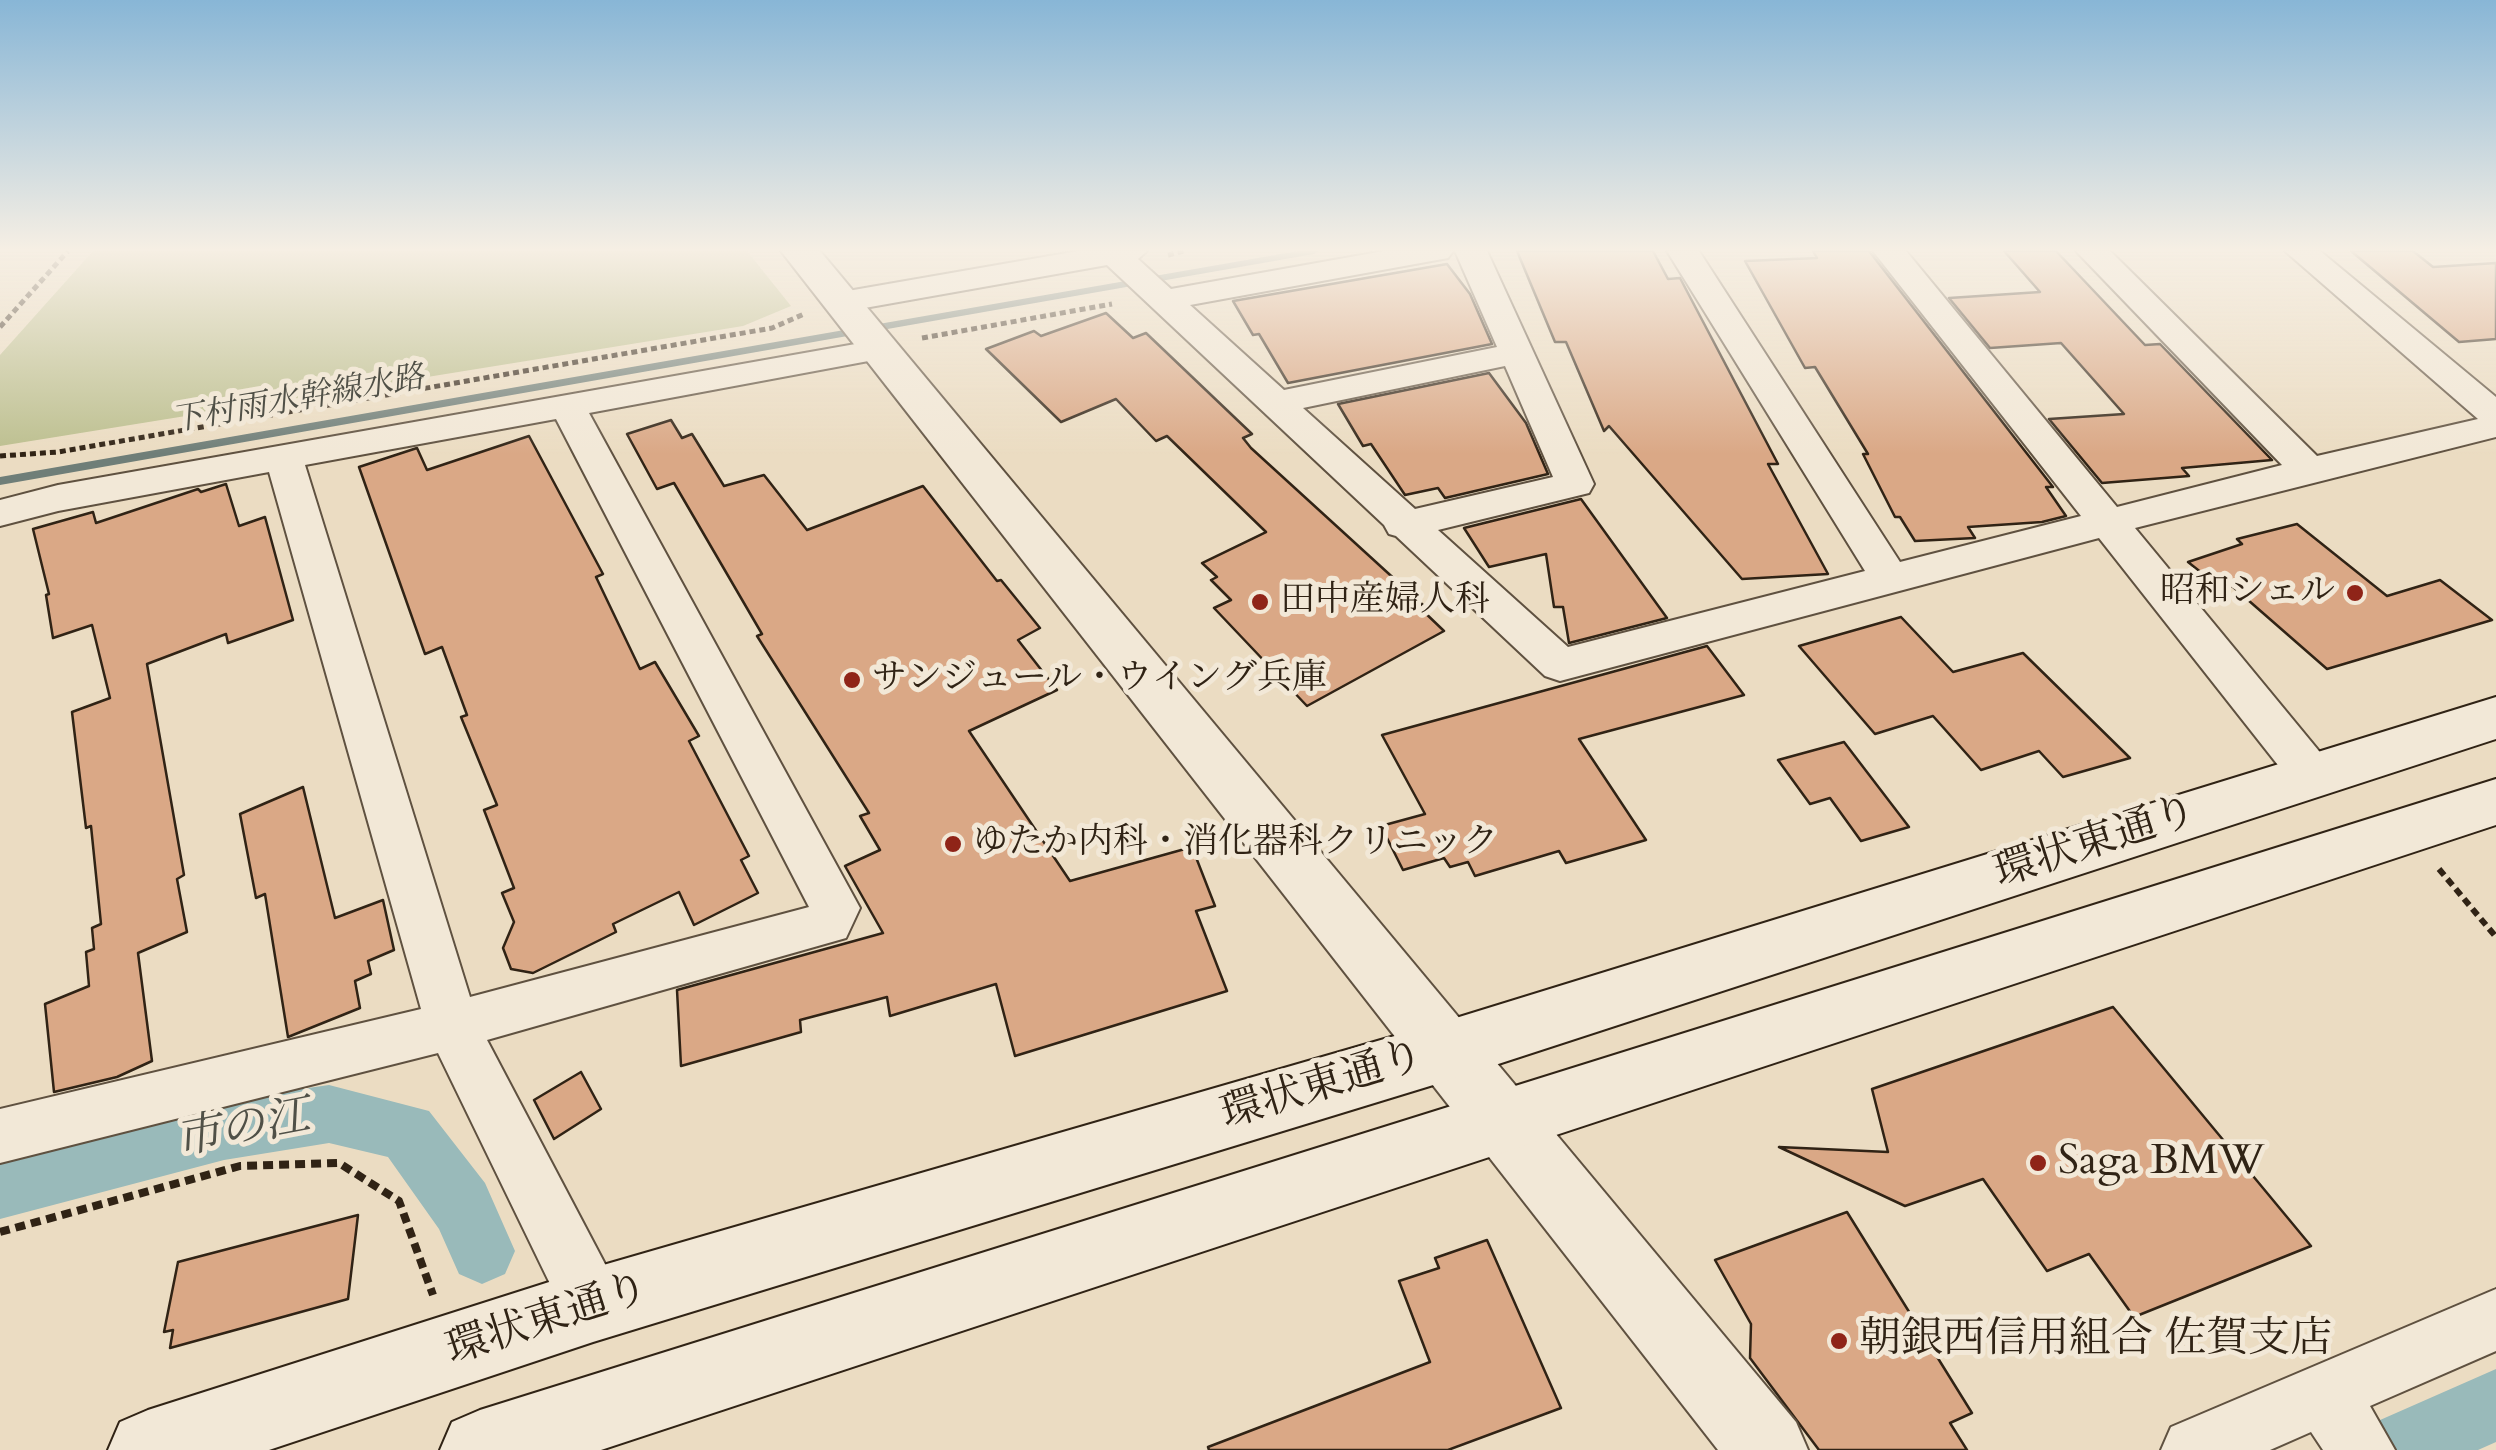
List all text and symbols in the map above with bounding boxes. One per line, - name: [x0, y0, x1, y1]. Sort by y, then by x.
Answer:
- water label: 下村雨水幹線水路: [169, 360, 427, 442]
- place label: 昭和シェル: [2160, 572, 2335, 614]
- place label: 田中産婦人科: [1280, 581, 1490, 623]
- marker: 昭和シェル: [2344, 582, 2366, 604]
- marker: 田中産婦人科: [1249, 591, 1271, 613]
- place label: サンジュール・ウイング兵庫: [872, 659, 1327, 701]
- marker: サンジュール・ウイング兵庫: [841, 669, 863, 691]
- street label: 環状東通り: [1988, 788, 2204, 900]
- place label: ゆたか内科・消化器科クリニック: [973, 823, 1498, 865]
- marker: ゆたか内科・消化器科クリニック: [942, 833, 964, 855]
- street label: 環状東通り: [1215, 1032, 1431, 1142]
- water label: 市の江: [172, 1092, 314, 1170]
- place label: Saga BMW: [2058, 1138, 2265, 1188]
- marker: Saga BMW: [2027, 1152, 2049, 1174]
- street label: 環状東通り: [440, 1265, 656, 1377]
- place label: 朝銀西信用組合 佐賀支店: [1859, 1316, 2332, 1366]
- marker: 朝銀西信用組合 佐賀支店: [1828, 1330, 1850, 1352]

